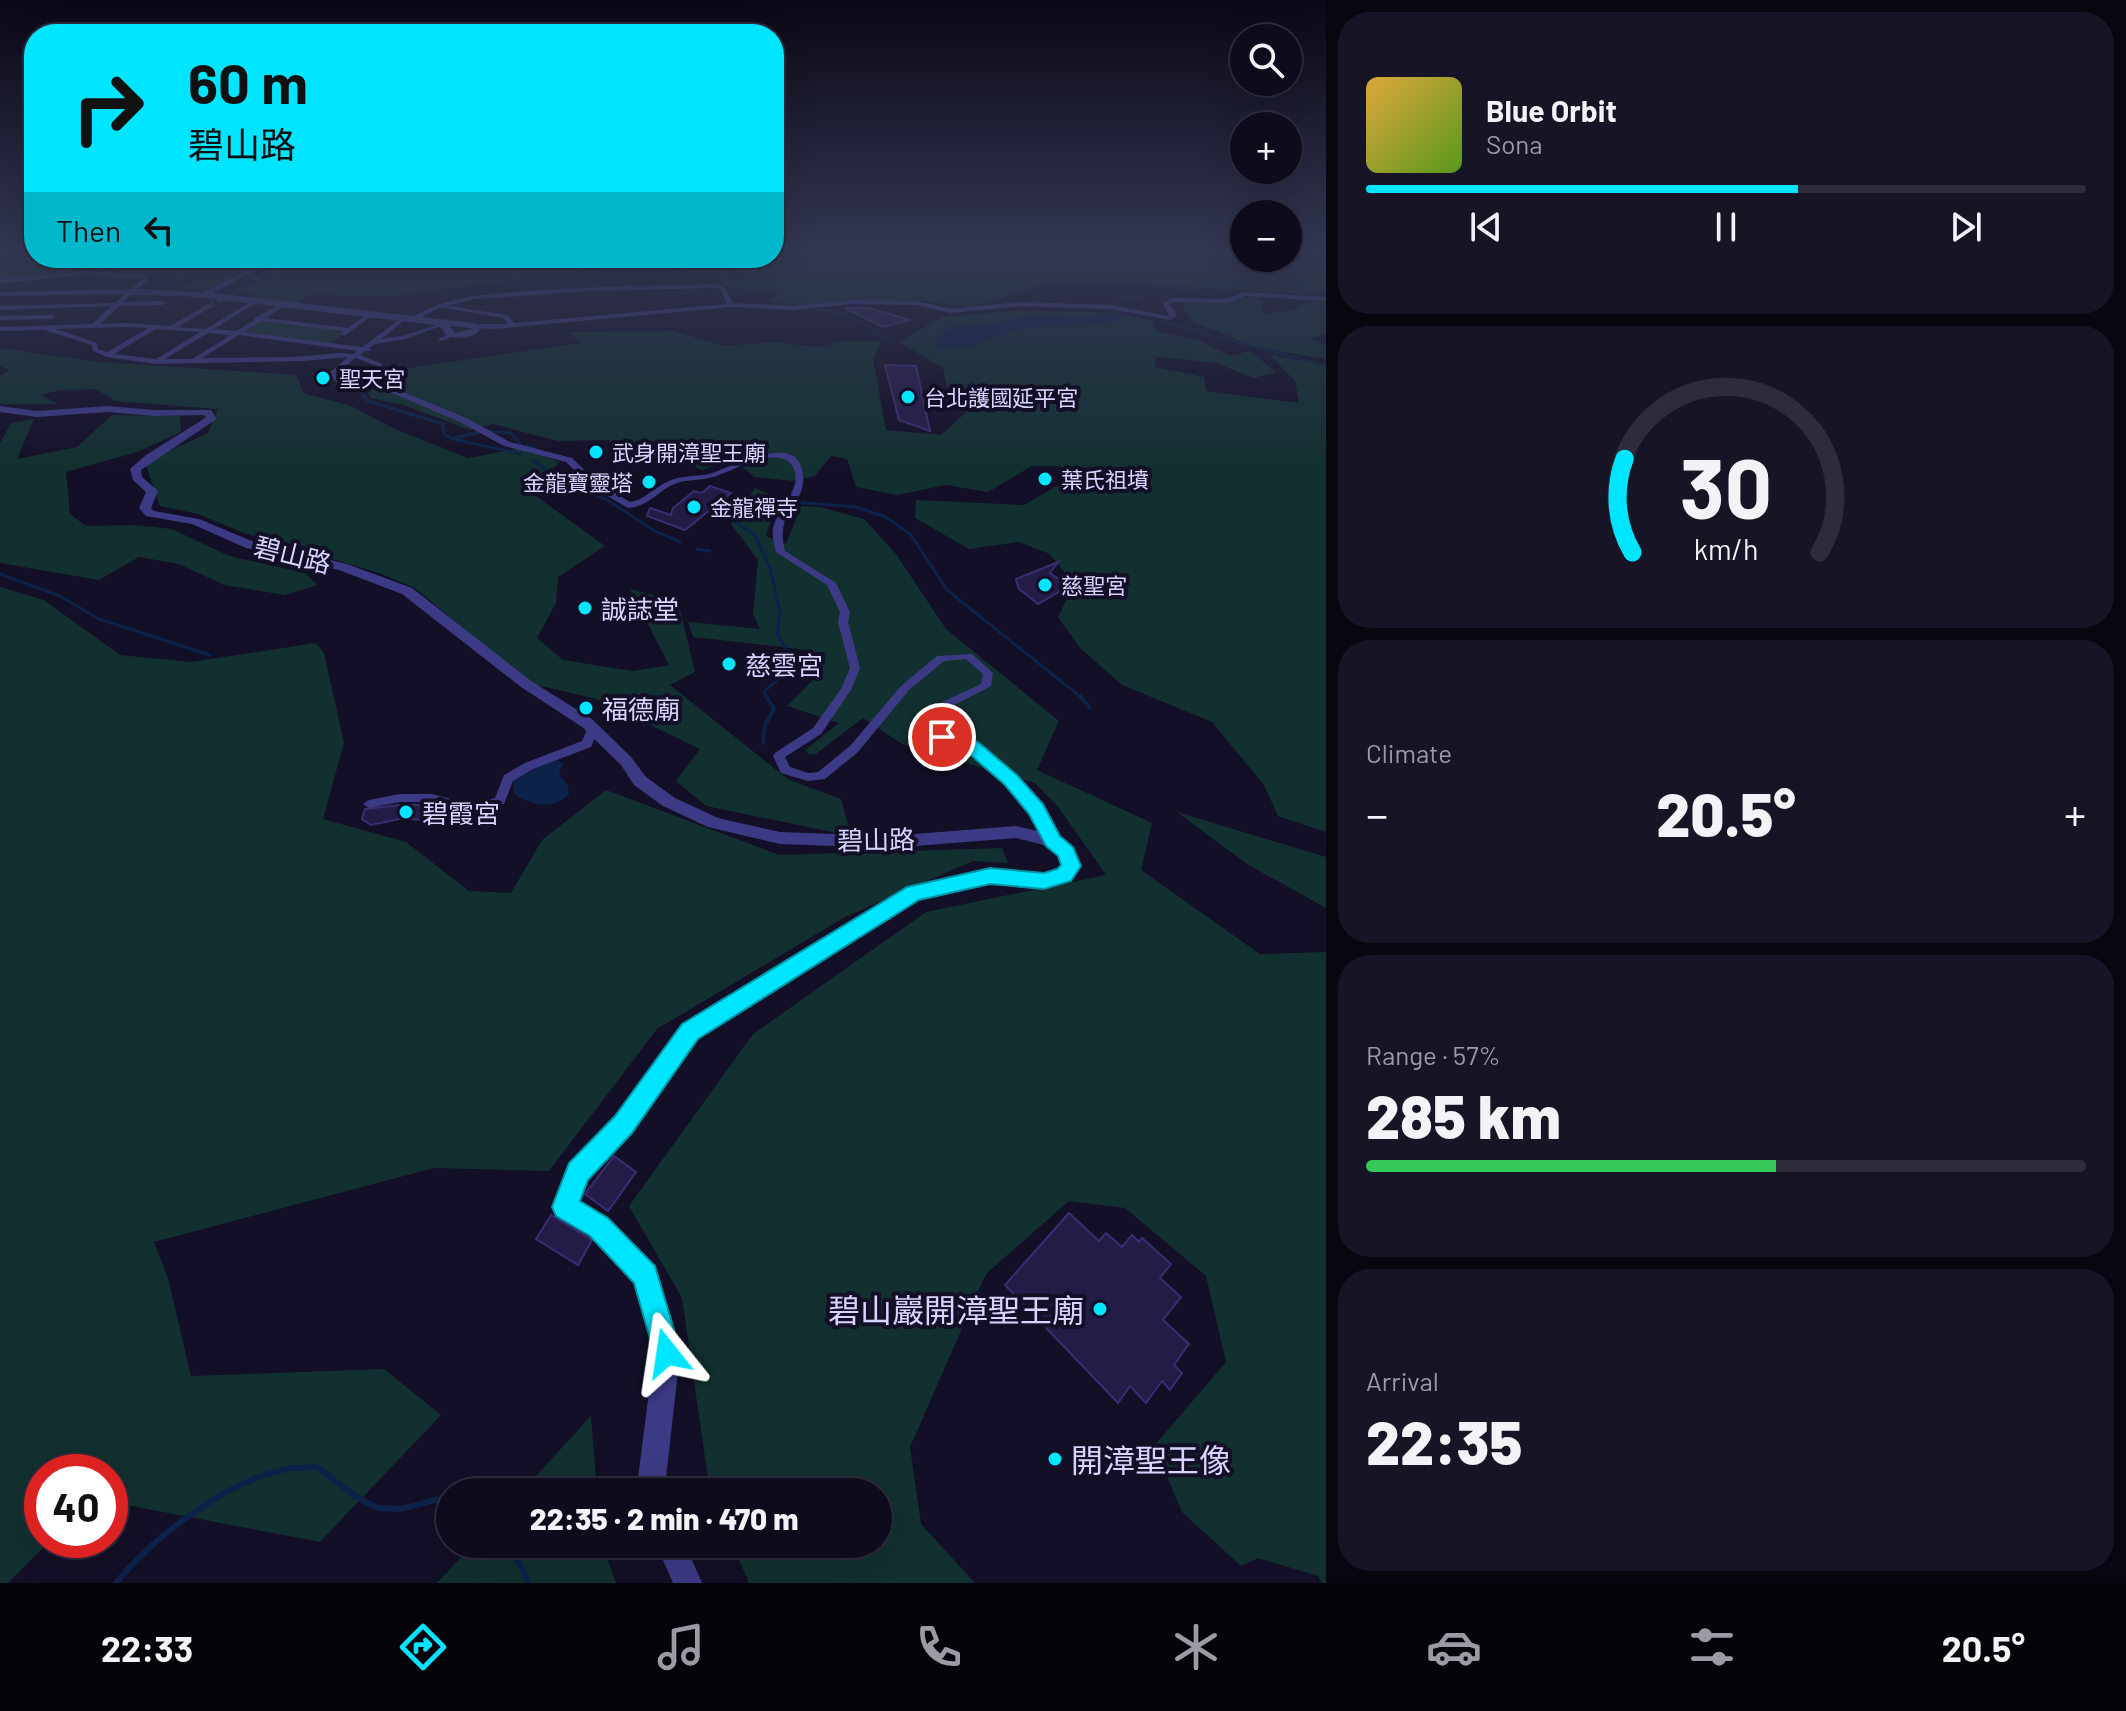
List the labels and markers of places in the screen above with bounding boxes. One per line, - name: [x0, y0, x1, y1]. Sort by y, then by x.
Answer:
- place label: 聖天宮: [339, 365, 405, 391]
- marker: 聖天宮: [314, 369, 332, 387]
- place label: 台北護國延平宮: [924, 384, 1078, 410]
- marker: 台北護國延平宮: [899, 388, 917, 406]
- place label: 武身開漳聖王廟: [612, 439, 766, 465]
- marker: 武身開漳聖王廟: [587, 443, 605, 461]
- place label: 葉氏祖墳: [1061, 466, 1149, 492]
- place label: 金龍寶靈塔: [523, 469, 633, 495]
- marker: 葉氏祖墳: [1036, 470, 1054, 488]
- marker: 金龍寶靈塔: [640, 473, 658, 491]
- place label: 金龍禪寺: [710, 494, 798, 520]
- marker: 金龍禪寺: [685, 498, 703, 516]
- place label: 慈聖宮: [1061, 572, 1127, 598]
- marker: 慈聖宮: [1036, 576, 1054, 594]
- place label: 誠誌堂: [601, 593, 679, 624]
- marker: 誠誌堂: [576, 599, 594, 617]
- place label: 慈雲宮: [745, 649, 823, 680]
- marker: 慈雲宮: [720, 655, 738, 673]
- place label: 福德廟: [602, 693, 680, 724]
- marker: 福德廟: [577, 699, 595, 717]
- pin: [908, 703, 976, 771]
- place label: 碧霞宮: [422, 797, 500, 828]
- marker: 碧霞宮: [397, 803, 415, 821]
- place label: 碧山巖開漳聖王廟: [828, 1290, 1084, 1328]
- marker: 碧山巖開漳聖王廟: [1091, 1300, 1109, 1318]
- place label: 開漳聖王像: [1071, 1440, 1231, 1478]
- marker: 開漳聖王像: [1046, 1450, 1064, 1468]

